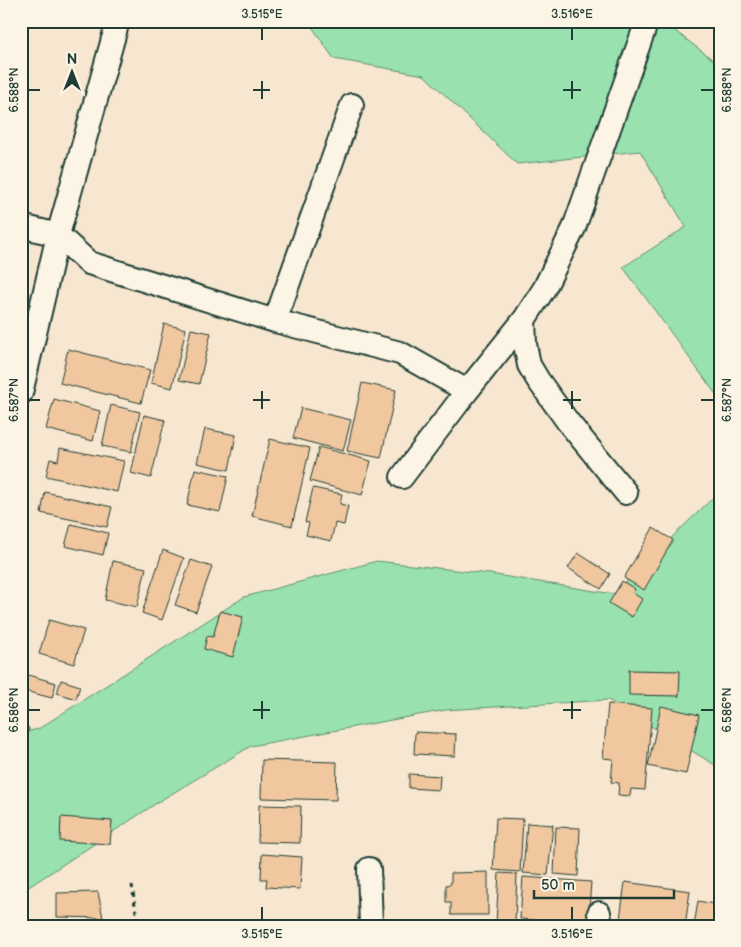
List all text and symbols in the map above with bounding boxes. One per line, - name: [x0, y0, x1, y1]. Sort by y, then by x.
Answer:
- text: 3.515°E: [241, 7, 283, 22]
- text: 3.516°E: [551, 7, 593, 22]
- north arrow: [48, 48, 98, 98]
- text: N: [67, 51, 77, 68]
- text: 6.588°N: [7, 67, 22, 113]
- text: 6.588°N: [720, 67, 735, 113]
- text: 6.587°N: [7, 378, 22, 422]
- text: 6.587°N: [720, 378, 735, 422]
- text: 6.586°N: [7, 687, 22, 733]
- text: 6.586°N: [720, 687, 735, 733]
- scale bar: [534, 867, 674, 899]
- text: 50 m: [541, 876, 575, 895]
- text: 3.515°E: [241, 927, 283, 942]
- text: 3.516°E: [551, 927, 593, 942]

